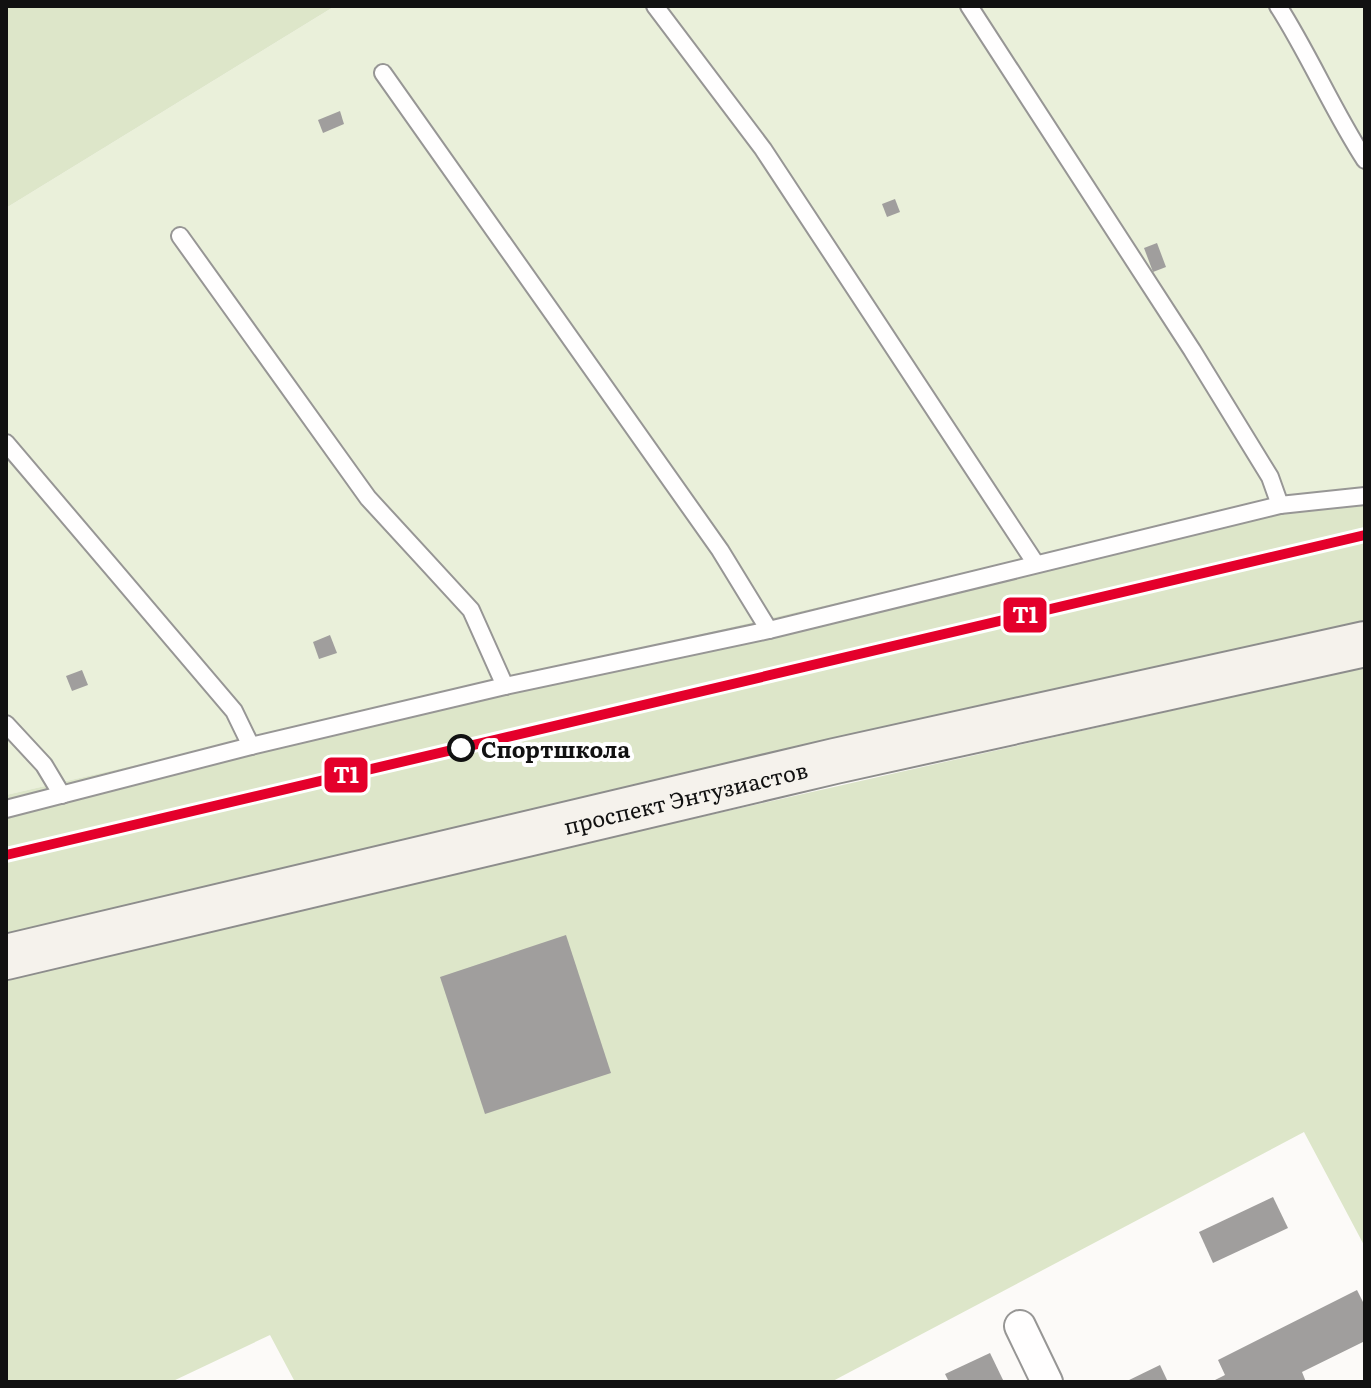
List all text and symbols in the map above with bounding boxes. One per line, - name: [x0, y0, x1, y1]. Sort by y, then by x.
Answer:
- line badge: T1: [1002, 596, 1048, 634]
- text: T1: [1012, 597, 1038, 630]
- place label: Спортшкола: [481, 732, 630, 765]
- marker: Спортшкола: [448, 735, 474, 761]
- street label: проспект Энтузиастов: [560, 752, 811, 841]
- line badge: T1: [323, 756, 369, 794]
- text: T1: [333, 757, 359, 790]

